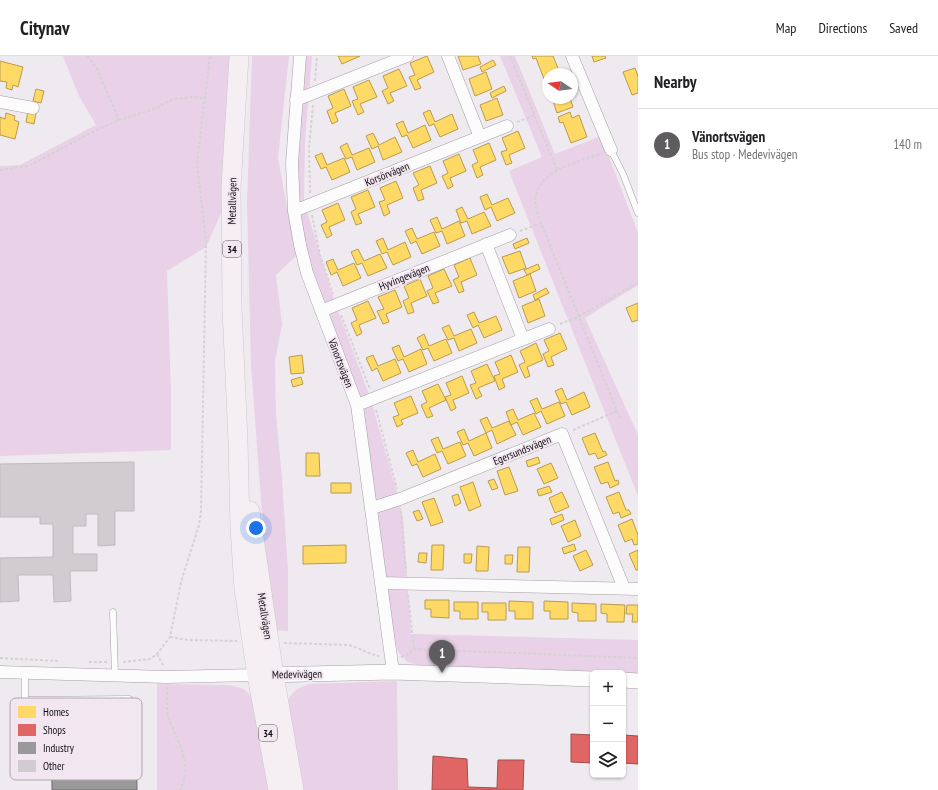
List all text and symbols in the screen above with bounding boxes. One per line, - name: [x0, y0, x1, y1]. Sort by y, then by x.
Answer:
- text: Citynav: [20, 16, 70, 40]
- text: Map: [776, 19, 796, 37]
- text: Directions: [818, 19, 867, 37]
- text: Saved: [889, 19, 918, 37]
- north arrow: [542, 68, 578, 104]
- text: Nearby: [654, 71, 697, 93]
- text: Vänortsvägen: [692, 127, 765, 146]
- text: 1: [664, 136, 670, 153]
- text: 140 m: [893, 136, 922, 153]
- text: Bus stop · Medevivägen: [692, 146, 798, 163]
- street label: Korsörvägen: [363, 159, 412, 189]
- street label: Metallvägen: [225, 177, 239, 225]
- road number: 34: [223, 241, 241, 257]
- street label: Hyvingevägen: [377, 260, 432, 294]
- street label: Vänortsvägen: [325, 336, 357, 390]
- street label: Egersundsvägen: [491, 432, 553, 468]
- your location: [246, 518, 266, 538]
- street label: Metallvägen: [254, 592, 276, 640]
- pin: 1: [429, 640, 455, 673]
- street label: Medevivägen: [272, 667, 322, 681]
- map controls: [590, 670, 626, 778]
- button: +: [590, 670, 626, 706]
- legend: [10, 698, 142, 780]
- text: Homes: [43, 705, 69, 719]
- button: −: [590, 706, 626, 742]
- text: Shops: [43, 723, 66, 737]
- road number: 34: [259, 725, 277, 741]
- text: Industry: [43, 741, 75, 755]
- button: layers: [590, 742, 626, 778]
- text: Other: [43, 759, 64, 773]

